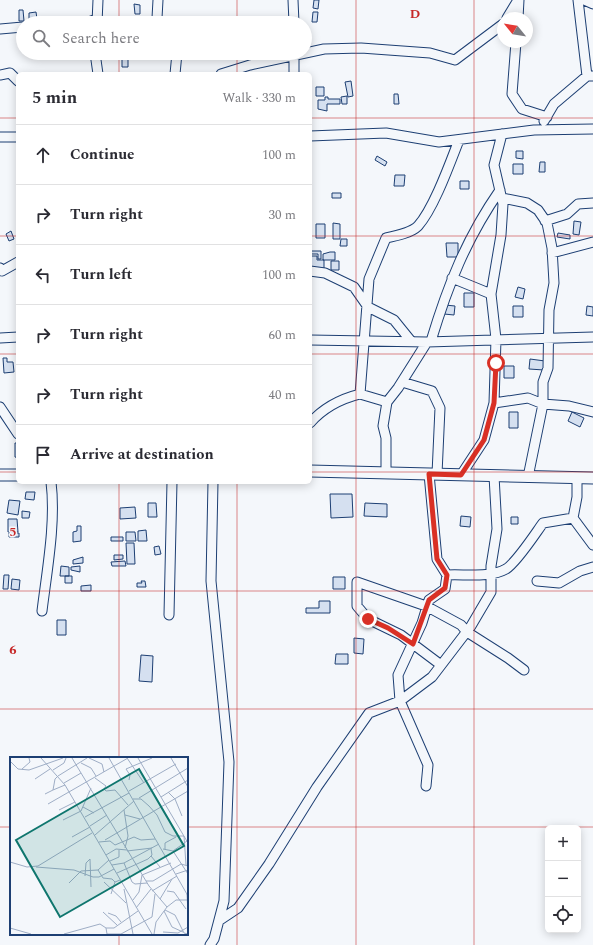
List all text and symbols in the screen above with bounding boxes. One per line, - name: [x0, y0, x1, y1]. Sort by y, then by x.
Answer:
- text: D: [410, 4, 420, 24]
- north arrow: [497, 12, 533, 48]
- search box: [16, 16, 312, 60]
- icon: search: [30, 27, 52, 49]
- text: Search here: [62, 27, 140, 50]
- text: 5 min: [32, 85, 77, 111]
- text: Walk · 330 m: [222, 88, 296, 108]
- text: Continue: [70, 143, 135, 166]
- icon: ahead: [32, 144, 54, 166]
- text: 100 m: [262, 145, 296, 165]
- text: Turn right: [70, 203, 143, 226]
- icon: right: [32, 204, 54, 226]
- text: 30 m: [269, 205, 296, 225]
- text: Turn left: [70, 263, 132, 286]
- icon: left: [32, 264, 54, 286]
- text: 100 m: [262, 265, 296, 285]
- text: Turn right: [70, 323, 143, 346]
- icon: right: [32, 324, 54, 346]
- text: 60 m: [269, 325, 296, 345]
- route start: [487, 354, 505, 372]
- text: Turn right: [70, 383, 143, 406]
- icon: right: [32, 384, 54, 406]
- text: 40 m: [269, 385, 296, 405]
- text: Arrive at destination: [70, 443, 214, 466]
- icon: arrive: [32, 444, 54, 466]
- text: 5: [9, 522, 17, 542]
- route end: [359, 610, 377, 628]
- text: 6: [9, 640, 17, 660]
- inset map: [10, 757, 188, 935]
- map controls: [545, 825, 581, 933]
- button: +: [545, 825, 581, 861]
- button: −: [545, 861, 581, 897]
- button: locate: [545, 897, 581, 933]

